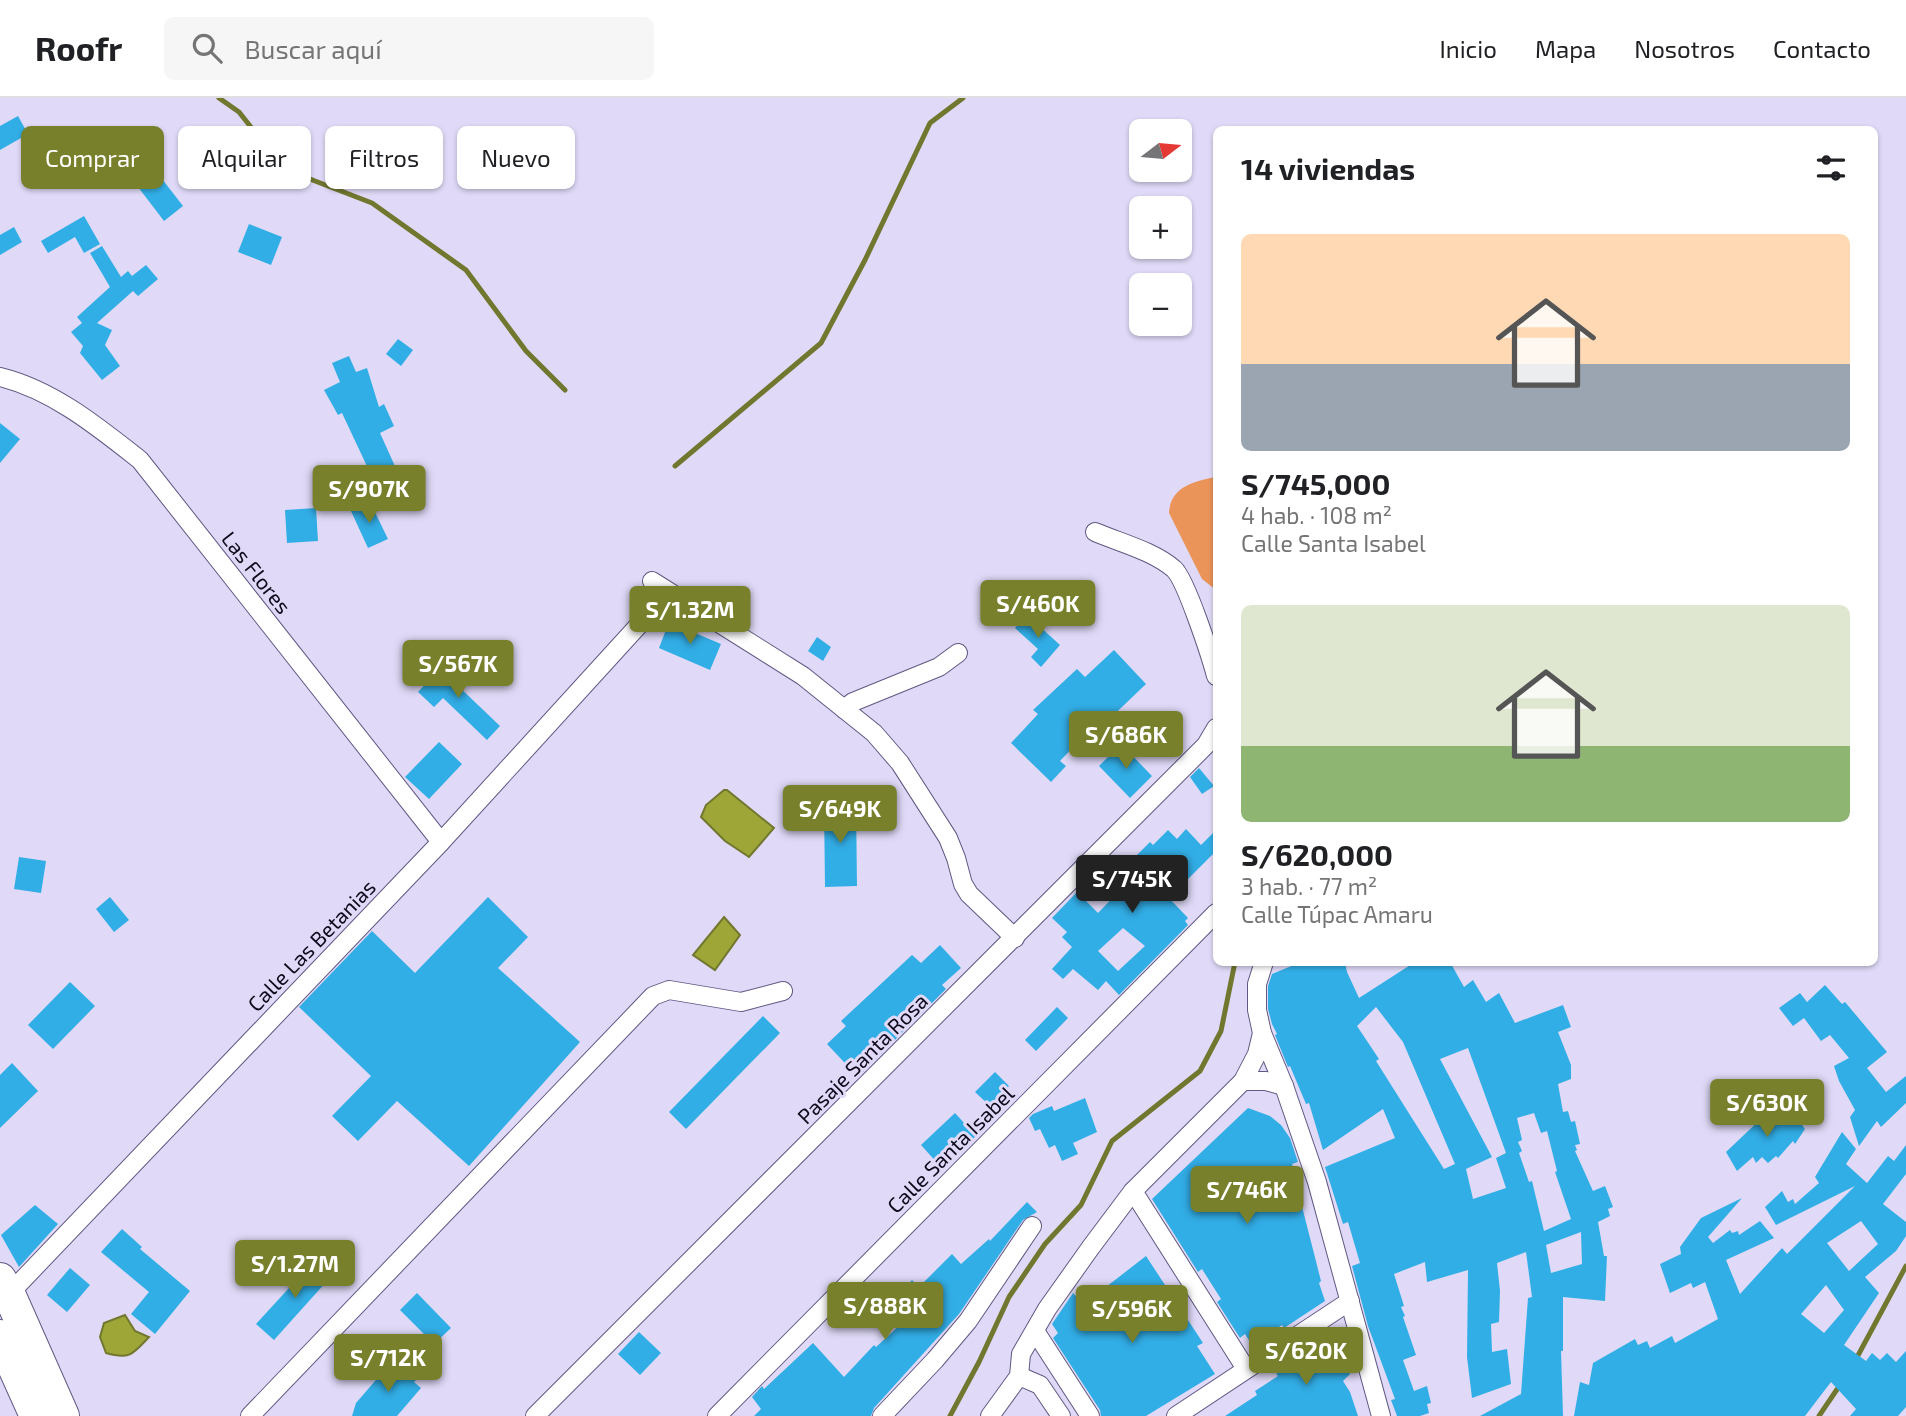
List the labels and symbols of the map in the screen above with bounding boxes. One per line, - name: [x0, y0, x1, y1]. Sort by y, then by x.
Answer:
- north arrow: [1129, 119, 1192, 182]
- pin: S/907K: [312, 466, 426, 525]
- street label: Las Flores: [217, 526, 297, 618]
- pin: S/460K: [981, 580, 1095, 640]
- pin: S/1.32M: [625, 587, 755, 646]
- pin: S/567K: [401, 640, 515, 700]
- pin: S/686K: [1069, 712, 1183, 771]
- pin: S/649K: [783, 786, 897, 845]
- pin: S/745K: [1075, 856, 1189, 915]
- street label: Calle Las Betanias: [242, 874, 380, 1016]
- street label: Pasaje Santa Rosa: [792, 988, 933, 1129]
- street label: Calle Santa Isabel: [881, 1080, 1019, 1218]
- pin: S/630K: [1710, 1080, 1824, 1139]
- pin: S/746K: [1190, 1166, 1304, 1226]
- pin: S/1.27M: [230, 1240, 360, 1300]
- pin: S/888K: [828, 1282, 942, 1342]
- pin: S/596K: [1075, 1286, 1189, 1345]
- pin: S/620K: [1249, 1328, 1363, 1387]
- pin: S/712K: [331, 1334, 445, 1394]

